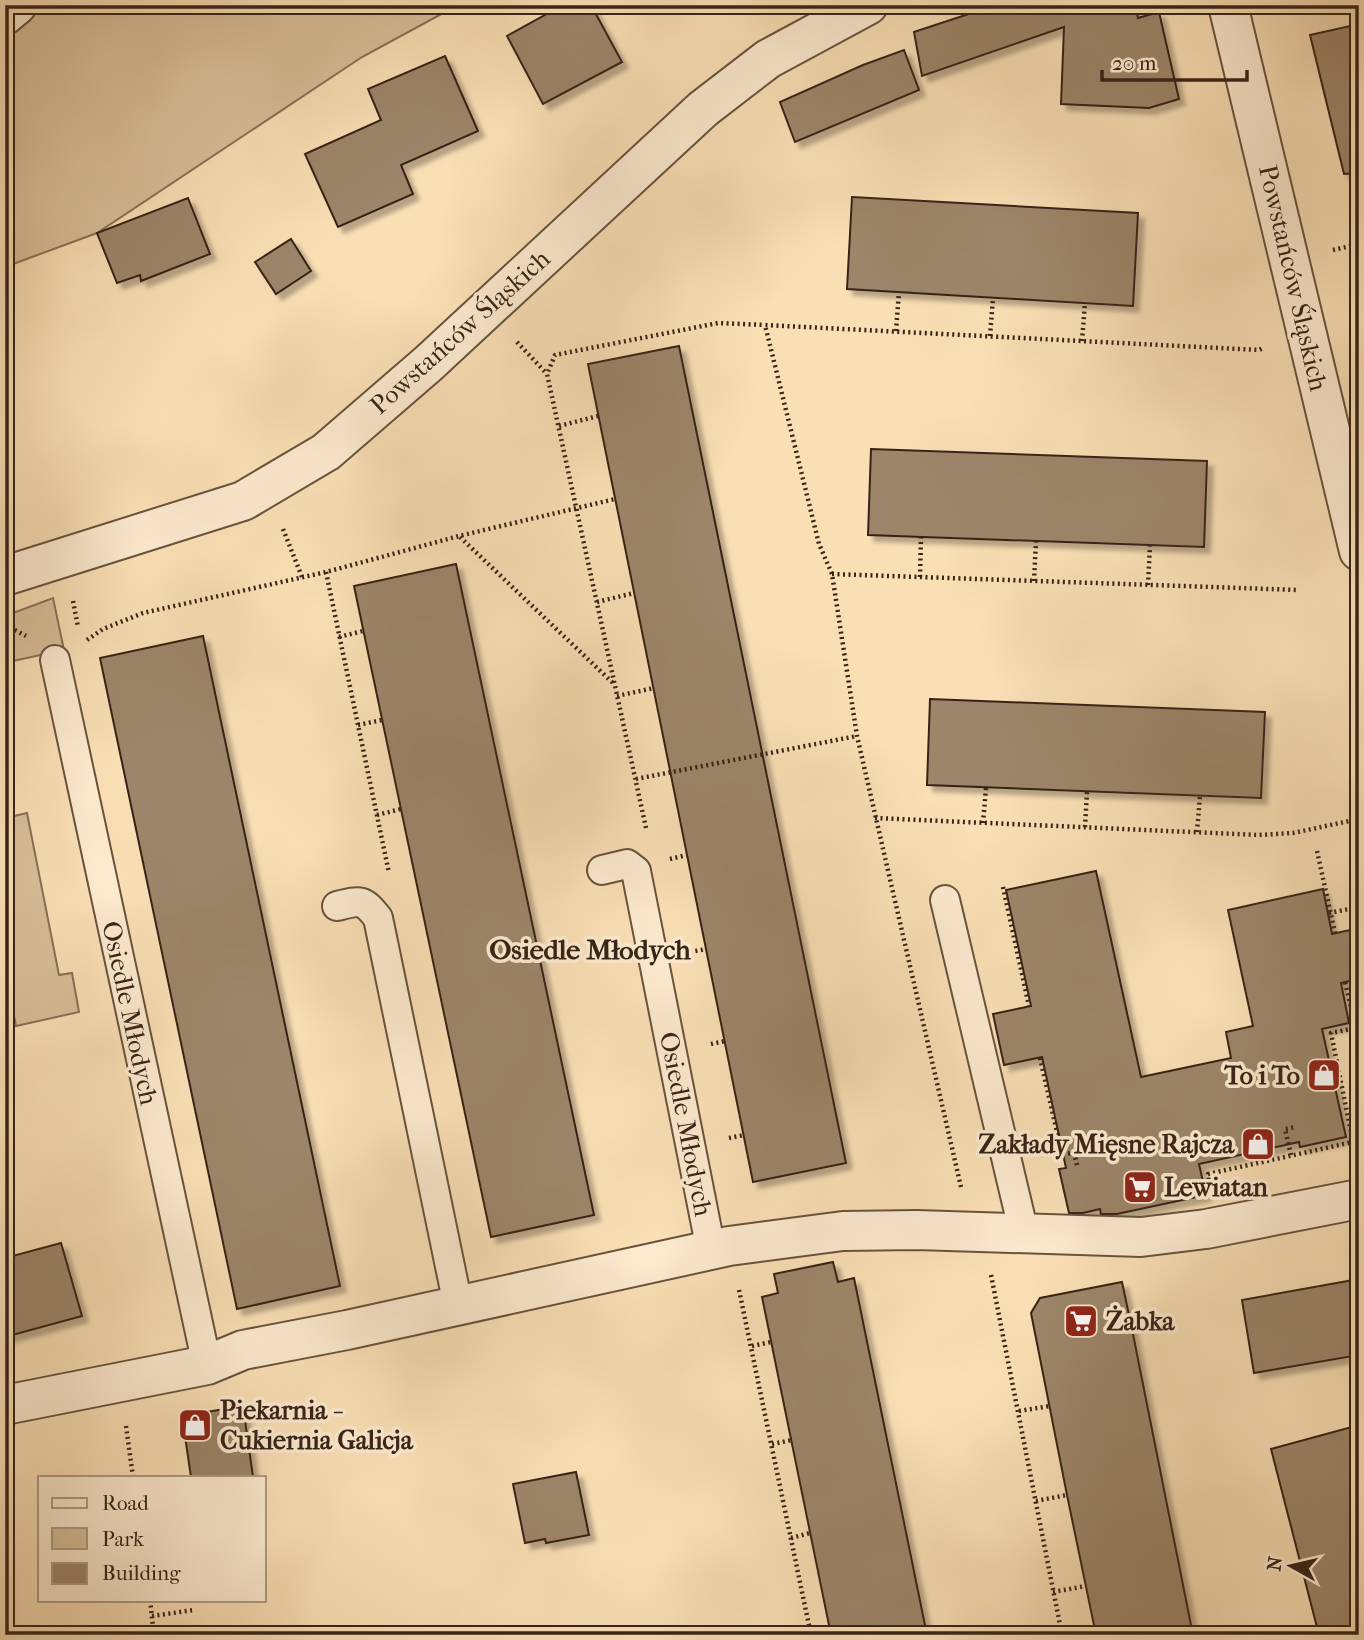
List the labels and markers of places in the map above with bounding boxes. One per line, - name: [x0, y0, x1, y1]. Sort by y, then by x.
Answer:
- shop icon: To i To: [1305, 1056, 1343, 1094]
- place label: To i To: [1224, 1060, 1300, 1091]
- shop icon: Zakłady Mięsne Rajcza: [1239, 1125, 1277, 1163]
- place label: Zakłady Mięsne Rajcza: [979, 1129, 1235, 1161]
- supermarket icon: Lewiatan: [1121, 1168, 1159, 1206]
- place label: Lewiatan: [1164, 1172, 1269, 1203]
- supermarket icon: Żabka: [1062, 1302, 1100, 1340]
- place label: Żabka: [1106, 1305, 1175, 1337]
- place label: Piekarnia - Cukiernia Galicja: [220, 1395, 414, 1456]
- shop icon: Piekarnia - Cukiernia Galicja: [176, 1406, 214, 1444]

